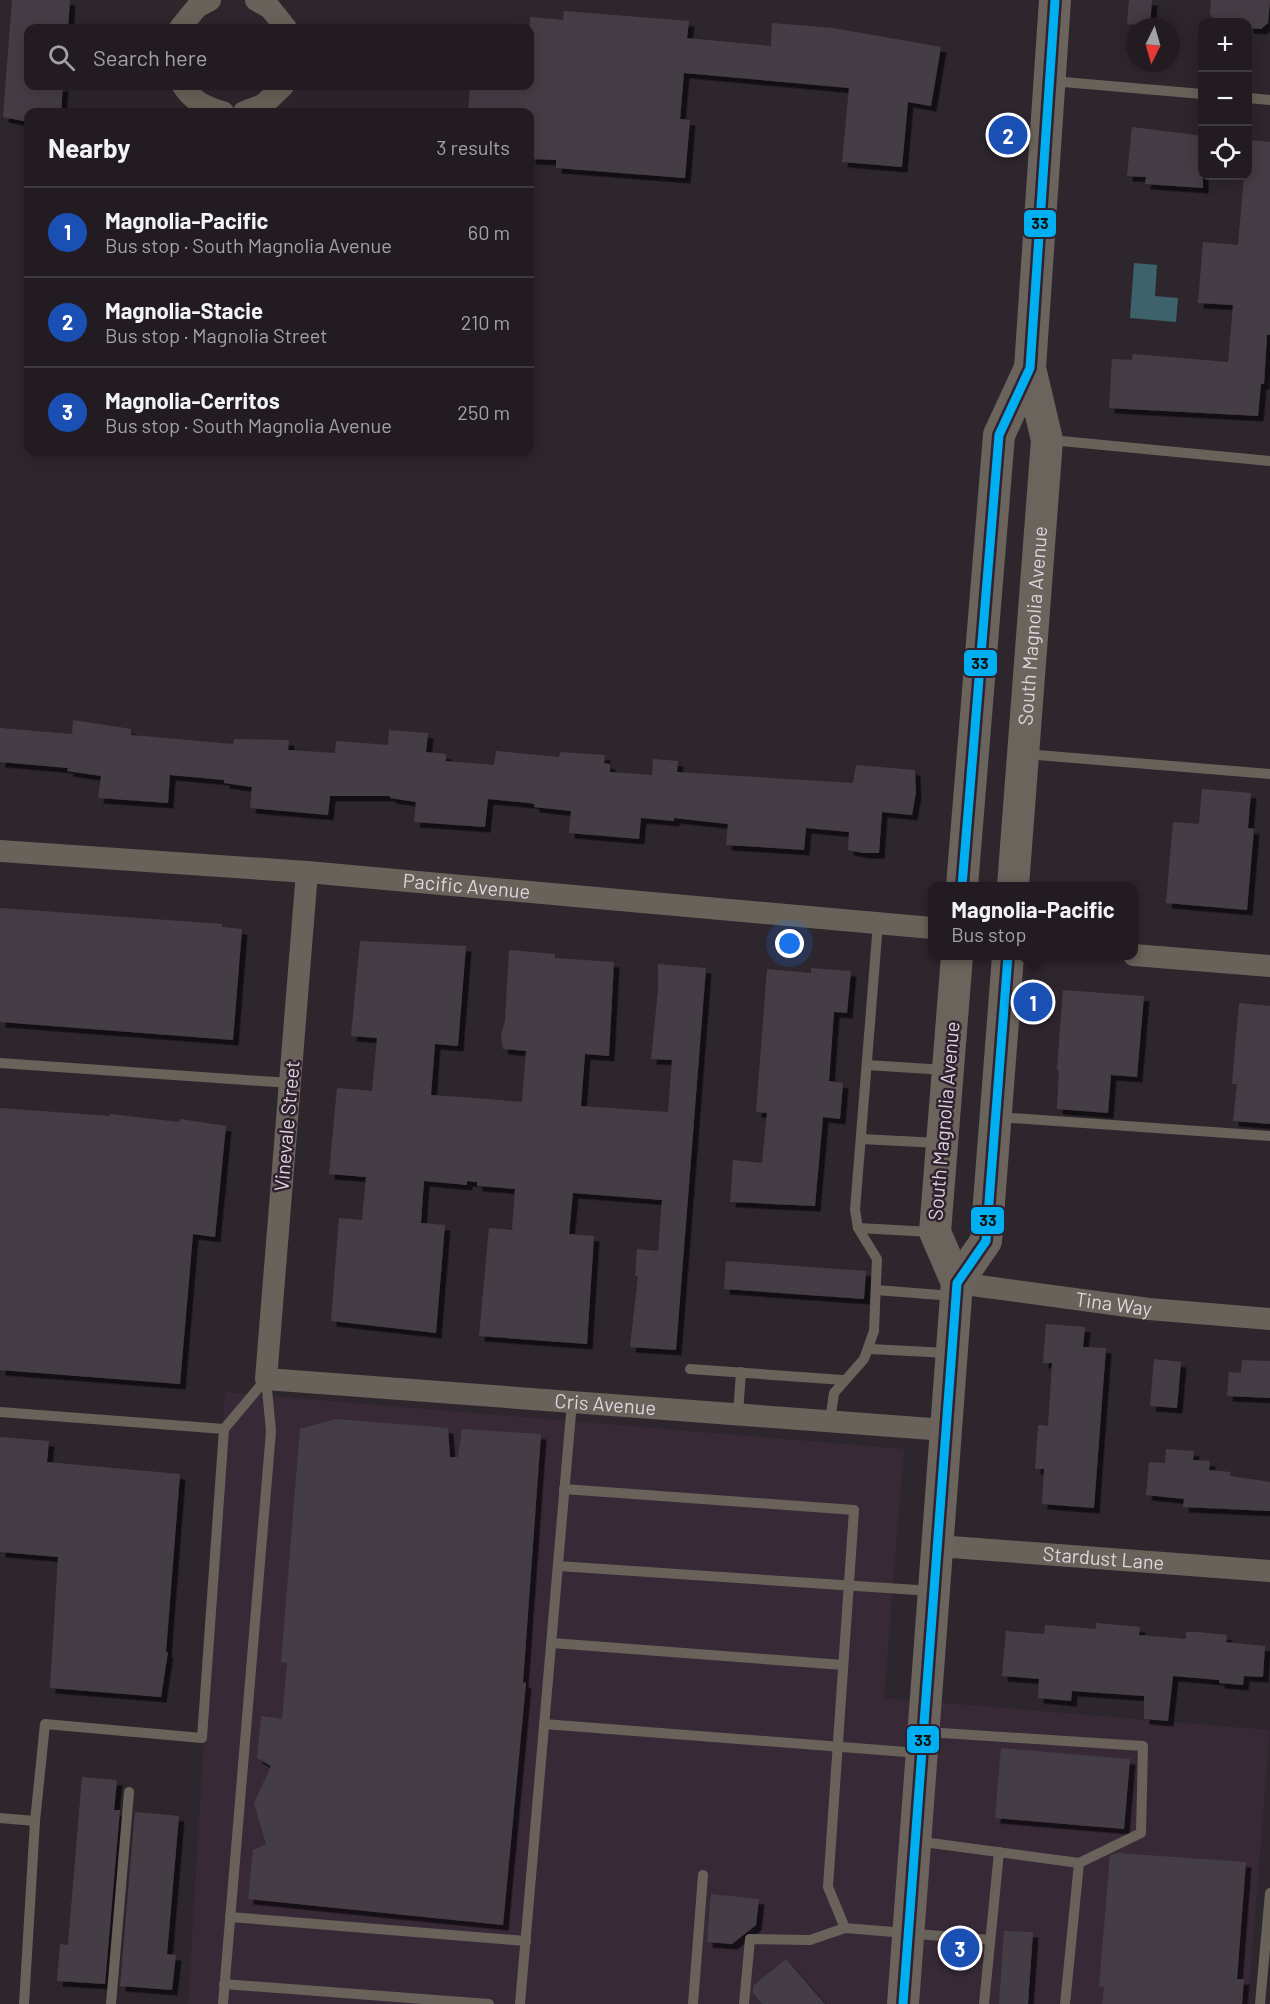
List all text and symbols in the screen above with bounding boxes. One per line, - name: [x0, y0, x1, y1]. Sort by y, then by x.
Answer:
- north arrow: [1126, 18, 1180, 72]
- map controls: [1198, 18, 1252, 180]
- button: +: [1198, 18, 1252, 72]
- search box: [24, 24, 534, 90]
- icon: search: [45, 41, 78, 74]
- text: Search here: [93, 44, 207, 70]
- button: −: [1198, 72, 1252, 126]
- pin: 2: [988, 112, 1028, 158]
- button: locate: [1198, 126, 1252, 180]
- text: Nearby: [48, 132, 130, 163]
- text: 3 results: [436, 135, 510, 159]
- text: Magnolia-Pacific: [105, 207, 268, 233]
- line badge: 33: [1023, 209, 1057, 238]
- text: 33: [1031, 213, 1049, 232]
- text: 1: [64, 220, 71, 244]
- text: 60 m: [468, 220, 510, 244]
- text: Bus stop · South Magnolia Avenue: [105, 233, 392, 257]
- text: Magnolia-Stacie: [105, 297, 263, 323]
- text: 2: [62, 310, 73, 334]
- text: 210 m: [461, 310, 510, 334]
- text: Bus stop · Magnolia Street: [105, 323, 328, 347]
- text: Magnolia-Cerritos: [105, 387, 280, 413]
- text: 3: [62, 400, 73, 424]
- text: 250 m: [457, 400, 510, 424]
- text: Bus stop · South Magnolia Avenue: [105, 413, 392, 437]
- street label: South Magnolia Avenue: [1012, 525, 1051, 726]
- line badge: 33: [963, 649, 998, 677]
- text: 33: [971, 653, 989, 672]
- street label: Pacific Avenue: [402, 868, 531, 903]
- popup: [928, 882, 1138, 960]
- text: Magnolia-Pacific: [951, 896, 1115, 922]
- text: Bus stop: [951, 922, 1026, 946]
- your location: [775, 929, 804, 958]
- pin: 1: [1014, 980, 1052, 1024]
- street label: South Magnolia Avenue: [922, 1020, 964, 1221]
- street label: Vinevale Street: [268, 1059, 304, 1192]
- line badge: 33: [970, 1206, 1005, 1235]
- text: 33: [979, 1210, 997, 1229]
- street label: Tina Way: [1074, 1286, 1154, 1320]
- street label: Cris Avenue: [554, 1388, 657, 1419]
- street label: Stardust Lane: [1042, 1541, 1165, 1574]
- line badge: 33: [906, 1725, 940, 1754]
- text: 33: [914, 1730, 932, 1749]
- pin: 3: [940, 1926, 980, 1970]

